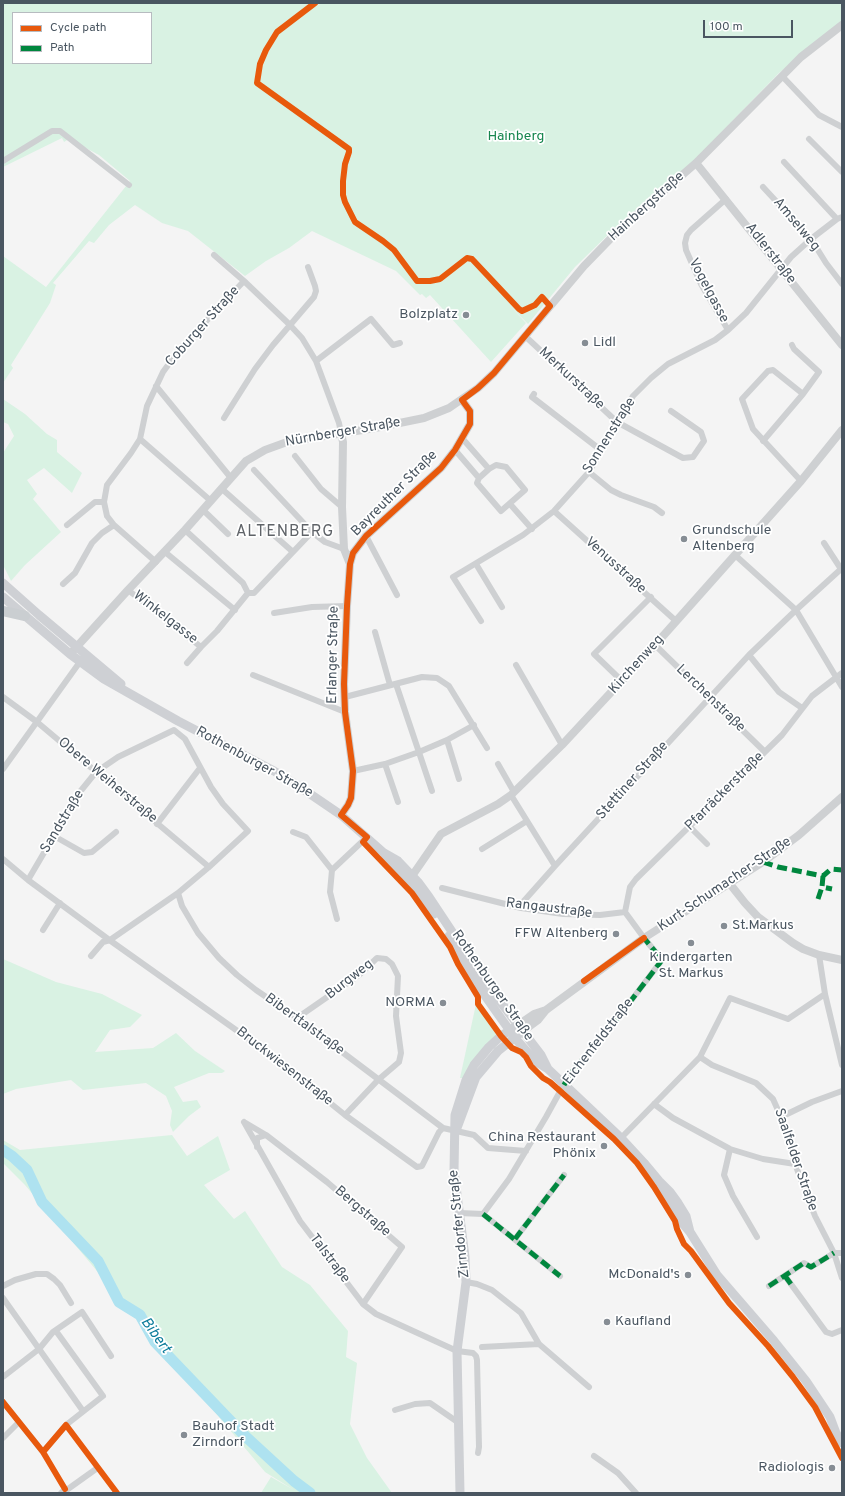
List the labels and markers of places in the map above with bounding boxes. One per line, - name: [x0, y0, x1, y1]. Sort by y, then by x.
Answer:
- place label: Bolzplatz: [399, 307, 458, 323]
- marker: Bolzplatz: [461, 310, 471, 320]
- place label: Lidl: [593, 335, 616, 351]
- marker: Lidl: [580, 338, 590, 348]
- place label: Grundschule Altenberg: [692, 523, 771, 556]
- marker: Grundschule Altenberg: [679, 534, 689, 544]
- place label: St.Markus: [732, 918, 794, 934]
- marker: St.Markus: [719, 921, 729, 931]
- place label: FFW Altenberg: [515, 926, 608, 942]
- marker: FFW Altenberg: [611, 929, 621, 939]
- marker: Kindergarten St. Markus: [686, 938, 696, 948]
- place label: Kindergarten St. Markus: [649, 950, 733, 982]
- place label: NORMA: [385, 995, 435, 1011]
- marker: NORMA: [438, 998, 448, 1008]
- place label: China Restaurant Phönix: [488, 1130, 596, 1162]
- marker: China Restaurant Phönix: [599, 1141, 609, 1151]
- place label: McDonald's: [608, 1267, 680, 1283]
- marker: McDonald's: [683, 1270, 693, 1280]
- place label: Kaufland: [615, 1314, 671, 1330]
- marker: Kaufland: [602, 1317, 612, 1327]
- place label: Bauhof Stadt Zirndorf: [192, 1419, 274, 1452]
- marker: Bauhof Stadt Zirndorf: [179, 1430, 189, 1440]
- place label: Radiologis: [758, 1460, 824, 1476]
- marker: Radiologis: [827, 1463, 837, 1473]

